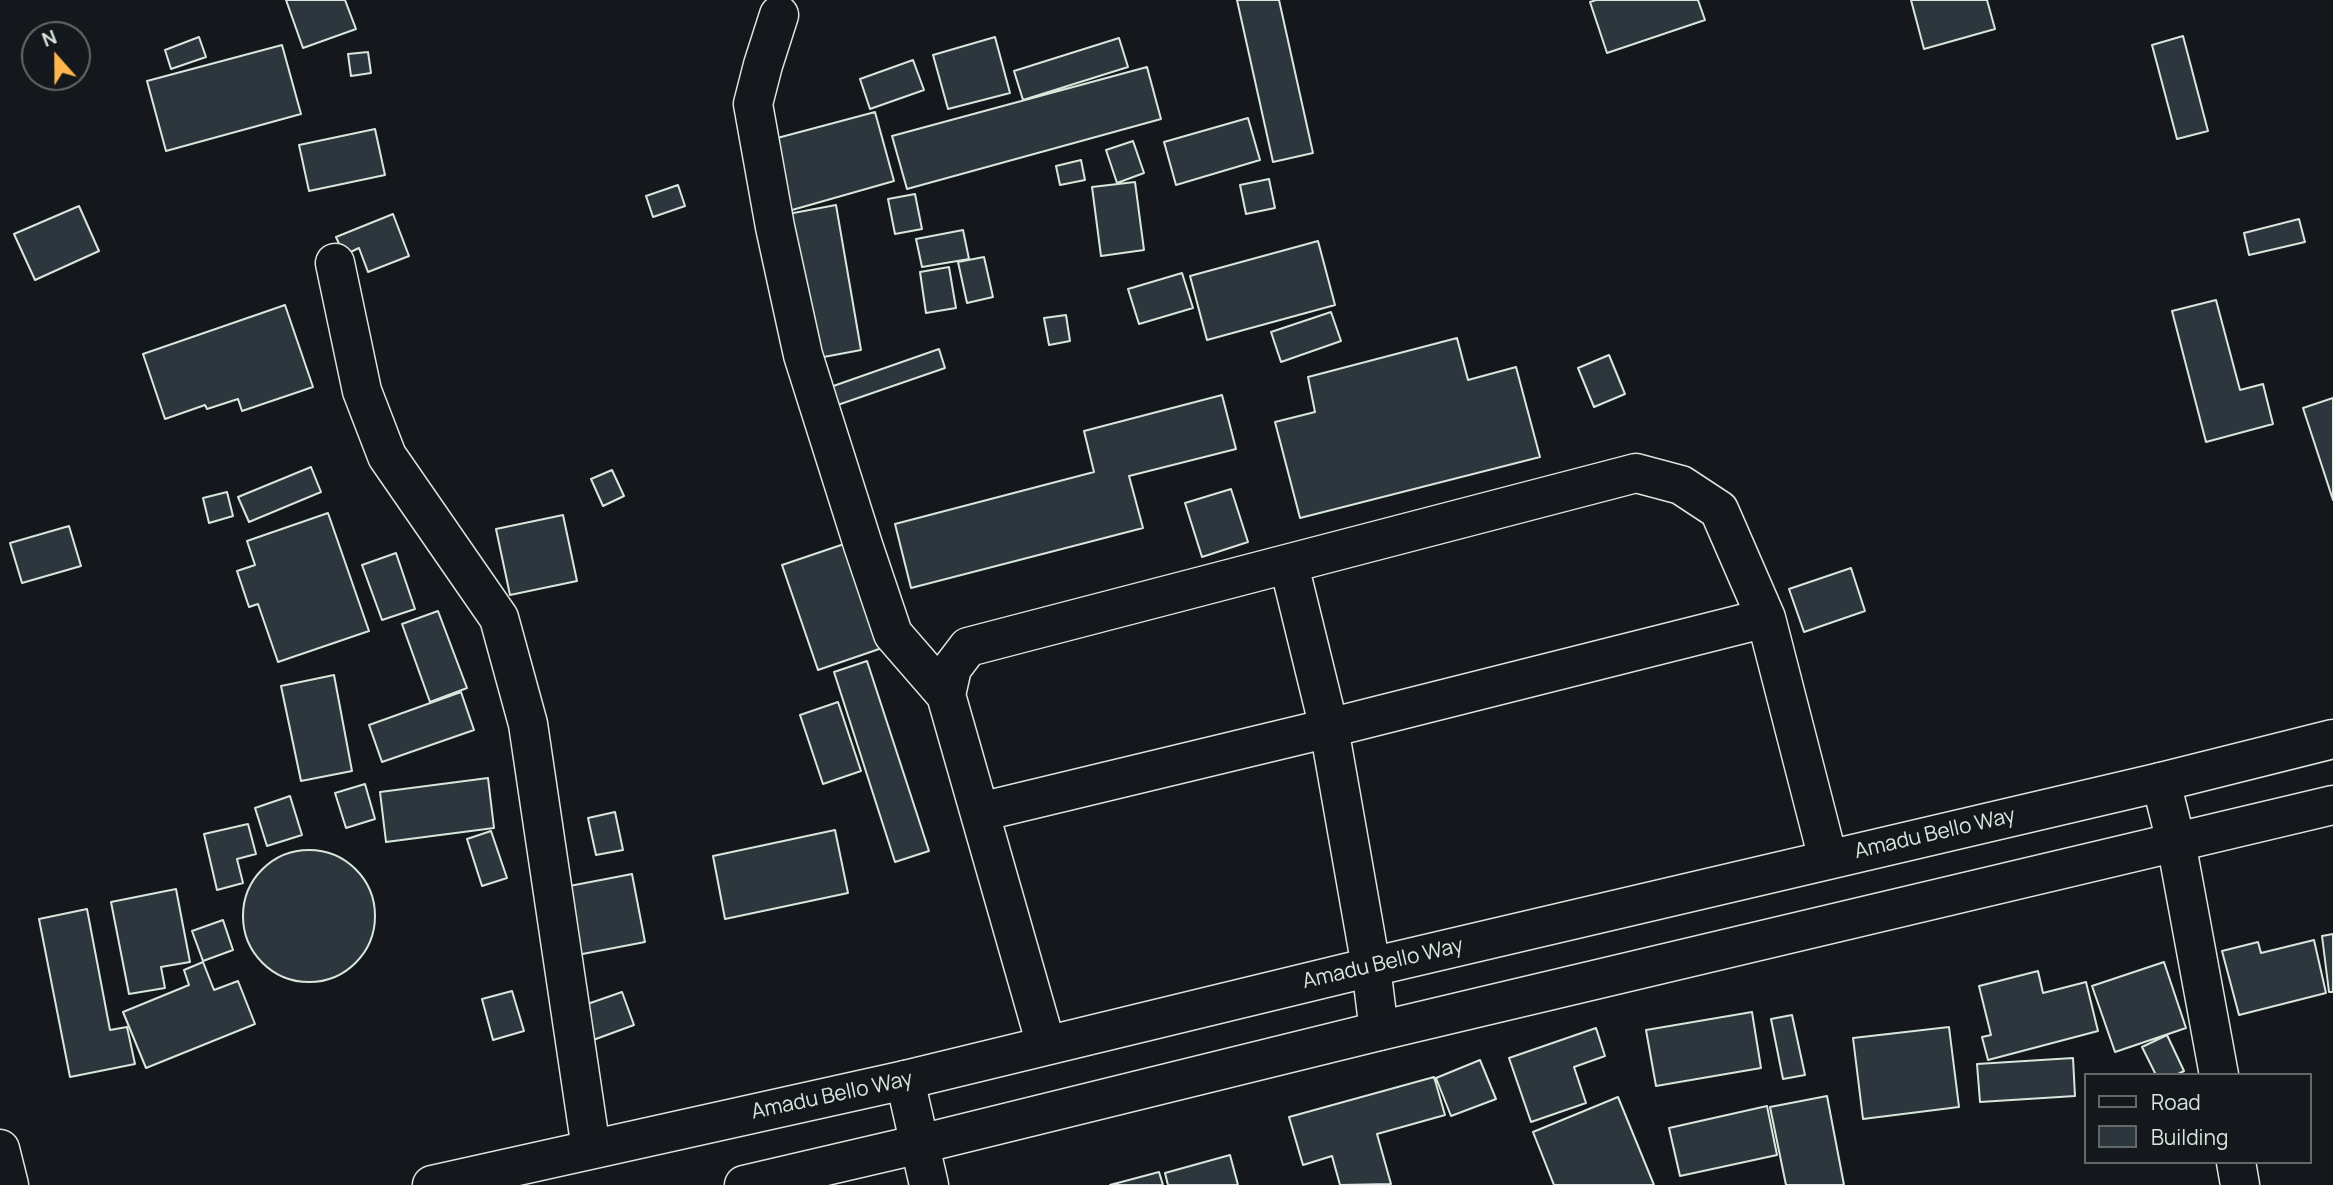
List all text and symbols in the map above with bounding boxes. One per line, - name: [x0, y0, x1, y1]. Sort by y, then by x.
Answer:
- north arrow: [21, 21, 91, 91]
- text: N: [38, 24, 60, 53]
- street label: Amadu Bello Way: [1852, 803, 2018, 865]
- street label: Amadu Bello Way: [1300, 933, 1466, 995]
- street label: Amadu Bello Way: [749, 1067, 915, 1125]
- legend: [2084, 1073, 2312, 1164]
- text: Road: [2151, 1088, 2201, 1116]
- text: Building: [2151, 1123, 2228, 1151]

